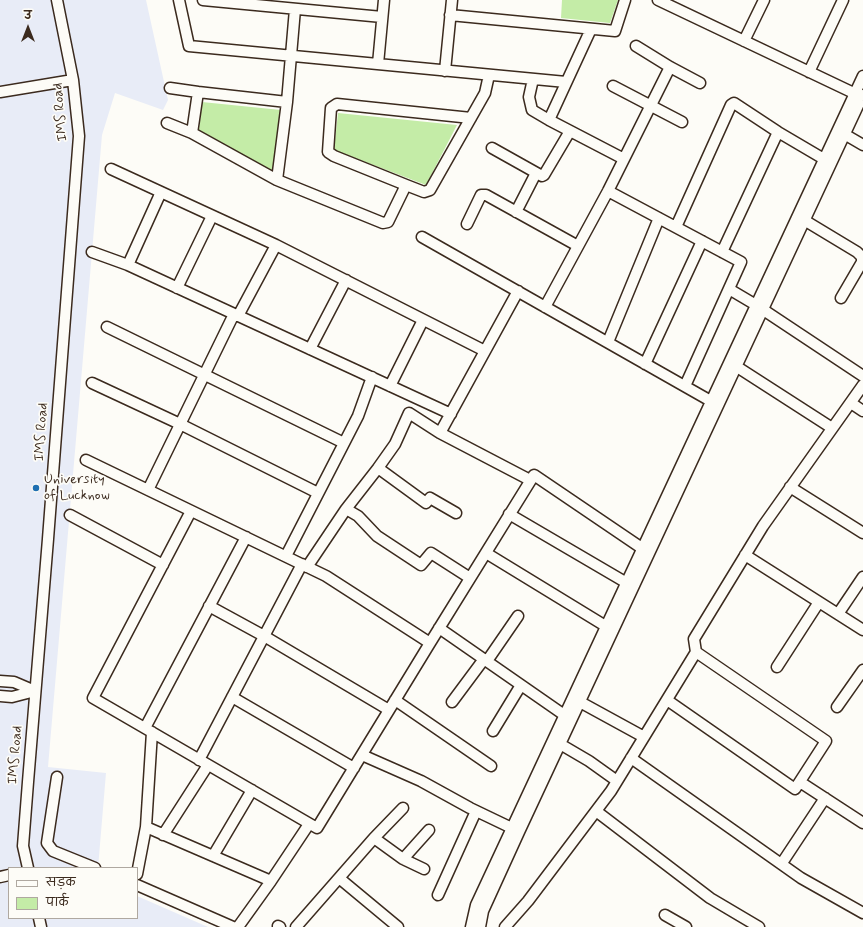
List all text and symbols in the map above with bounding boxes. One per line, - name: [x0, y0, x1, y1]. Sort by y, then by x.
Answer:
- north arrow: [8, 8, 48, 48]
- text: उ: [24, 9, 32, 23]
- street label: IMS Road: [50, 82, 72, 142]
- street label: IMS Road: [32, 402, 52, 462]
- place label: University of Lucknow: [44, 472, 110, 504]
- marker: University of Lucknow: [31, 483, 41, 493]
- street label: IMS Road: [5, 725, 27, 785]
- legend: [8, 867, 138, 919]
- text: सड़क: [46, 875, 76, 891]
- text: पार्क: [46, 895, 69, 911]

